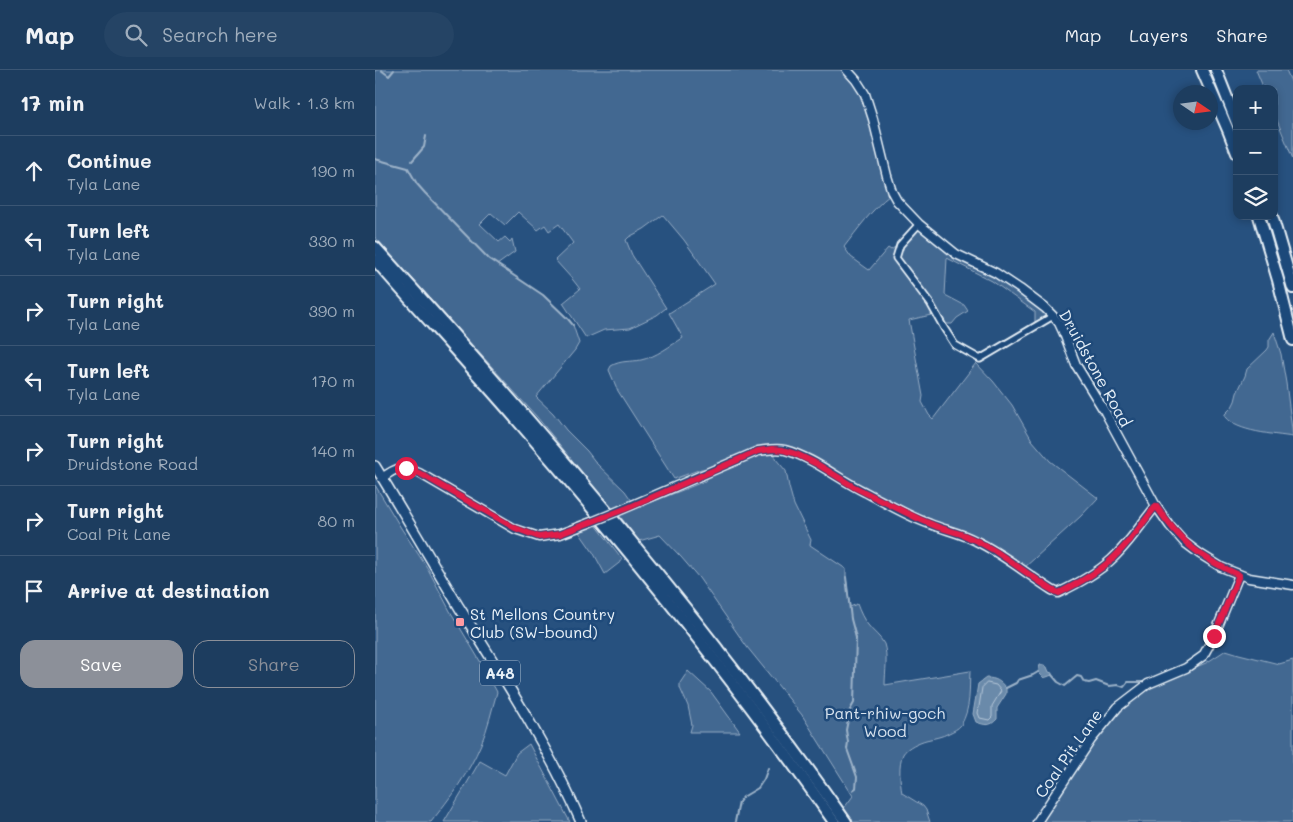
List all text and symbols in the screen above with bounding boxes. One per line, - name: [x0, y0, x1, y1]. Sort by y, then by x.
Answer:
- search box: [104, 12, 454, 57]
- text: Map: [25, 19, 74, 50]
- icon: search: [122, 21, 150, 49]
- text: Search here: [162, 22, 278, 47]
- text: Map: [1065, 23, 1101, 47]
- text: Layers: [1129, 23, 1188, 47]
- text: Share: [1216, 23, 1268, 47]
- north arrow: [1173, 85, 1218, 130]
- map controls: [1233, 85, 1278, 220]
- button: +: [1233, 85, 1278, 130]
- text: 17 min: [20, 89, 84, 116]
- text: Walk · 1.3 km: [254, 92, 355, 113]
- button: −: [1233, 130, 1278, 175]
- text: Continue: [67, 148, 152, 173]
- icon: ahead: [20, 157, 48, 185]
- text: 190 m: [311, 160, 355, 181]
- text: Tyla Lane: [67, 173, 141, 194]
- button: layers: [1233, 175, 1278, 220]
- text: Turn left: [67, 218, 150, 243]
- icon: left: [20, 227, 48, 255]
- text: 330 m: [309, 230, 355, 251]
- text: Tyla Lane: [67, 243, 141, 264]
- text: Turn right: [67, 288, 164, 313]
- icon: right: [20, 297, 48, 325]
- text: 390 m: [308, 300, 355, 321]
- street label: Druidstone Road: [1055, 306, 1137, 430]
- text: Tyla Lane: [67, 313, 141, 334]
- text: Turn left: [67, 358, 150, 383]
- icon: left: [20, 367, 48, 395]
- text: 170 m: [311, 370, 355, 391]
- text: Tyla Lane: [67, 383, 141, 404]
- text: Turn right: [67, 428, 164, 453]
- icon: right: [20, 437, 48, 465]
- text: 140 m: [311, 440, 355, 461]
- text: Druidstone Road: [67, 453, 198, 474]
- route start: [395, 457, 418, 480]
- text: Turn right: [67, 498, 164, 523]
- icon: right: [20, 507, 48, 535]
- text: 80 m: [318, 510, 355, 531]
- text: Coal Pit Lane: [67, 523, 171, 544]
- icon: arrive: [20, 577, 48, 605]
- text: Arrive at destination: [67, 578, 270, 603]
- place label: St Mellons Country Club (SW-bound): [470, 603, 615, 642]
- marker: St Mellons Country Club (SW-bound): [454, 616, 466, 628]
- route end: [1203, 625, 1226, 648]
- button: Save: [20, 640, 183, 688]
- button: Share: [193, 640, 355, 688]
- road number: A48: [480, 660, 520, 686]
- park label: Pant-rhiw-goch Wood: [825, 702, 945, 741]
- street label: Coal Pit Lane: [1030, 704, 1106, 802]

